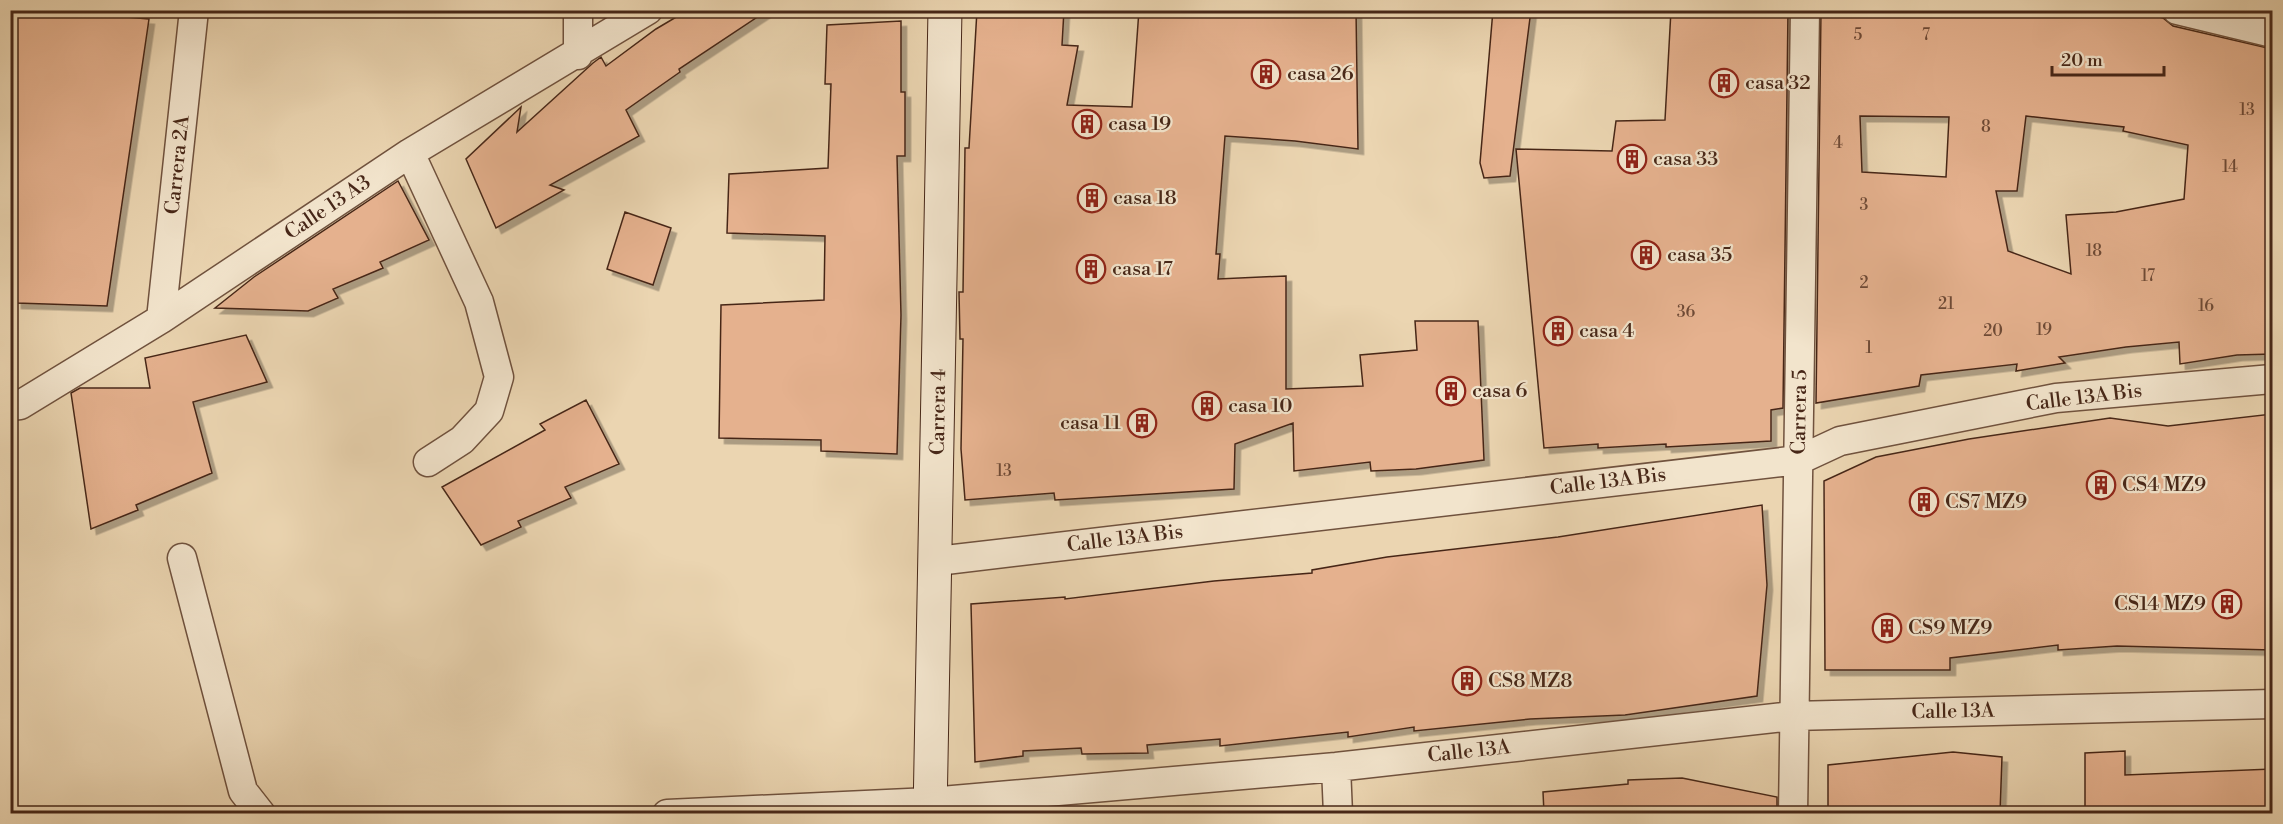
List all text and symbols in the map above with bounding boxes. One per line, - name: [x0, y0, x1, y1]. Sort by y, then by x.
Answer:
- house number: 5: [1854, 25, 1863, 45]
- house number: 7: [1922, 25, 1930, 45]
- scale bar: [2052, 39, 2164, 77]
- text: 20 m: [2061, 49, 2103, 72]
- building icon: casa 26: [1250, 58, 1282, 90]
- place label: casa 26: [1287, 62, 1354, 87]
- building icon: casa 32: [1708, 67, 1740, 99]
- place label: casa 32: [1745, 71, 1811, 96]
- house number: 13: [2239, 100, 2255, 120]
- building icon: casa 19: [1071, 108, 1103, 140]
- place label: casa 19: [1108, 112, 1171, 137]
- street label: Carrera 2A: [160, 113, 196, 216]
- house number: 8: [1981, 117, 1991, 137]
- house number: 4: [1833, 133, 1843, 153]
- building icon: casa 33: [1616, 143, 1648, 175]
- place label: casa 33: [1653, 147, 1718, 172]
- house number: 14: [2222, 157, 2238, 177]
- street label: Calle 13 A3: [280, 170, 376, 246]
- building icon: casa 18: [1076, 182, 1108, 214]
- place label: casa 18: [1113, 186, 1177, 211]
- house number: 3: [1860, 195, 1869, 215]
- building icon: casa 35: [1630, 239, 1662, 271]
- house number: 18: [2086, 241, 2102, 261]
- place label: casa 35: [1667, 243, 1732, 268]
- building icon: casa 17: [1075, 253, 1107, 285]
- place label: casa 17: [1112, 257, 1173, 282]
- house number: 17: [2141, 266, 2155, 286]
- house number: 2: [1859, 273, 1869, 293]
- house number: 21: [1938, 294, 1954, 314]
- house number: 16: [2198, 296, 2214, 316]
- house number: 36: [1677, 302, 1696, 322]
- building icon: casa 4: [1542, 315, 1574, 347]
- place label: casa 4: [1579, 319, 1634, 344]
- house number: 19: [2036, 320, 2052, 340]
- house number: 20: [1983, 321, 2003, 341]
- house number: 1: [1866, 338, 1873, 358]
- street label: Carrera 4: [926, 369, 952, 455]
- street label: Carrera 5: [1787, 369, 1813, 455]
- building icon: casa 6: [1435, 375, 1467, 407]
- street label: Calle 13A Bis: [2024, 378, 2144, 418]
- place label: casa 6: [1472, 379, 1527, 404]
- building icon: casa 10: [1191, 390, 1223, 422]
- place label: casa 10: [1228, 394, 1292, 419]
- building icon: casa 11: [1126, 407, 1158, 439]
- place label: casa 11: [1060, 411, 1121, 436]
- house number: 13: [996, 461, 1012, 481]
- street label: Calle 13A Bis: [1548, 462, 1668, 502]
- building icon: CS4 MZ9: [2085, 469, 2117, 501]
- place label: CS4 MZ9: [2122, 473, 2206, 498]
- building icon: CS7 MZ9: [1908, 486, 1940, 518]
- place label: CS7 MZ9: [1945, 490, 2027, 515]
- street label: Calle 13A Bis: [1065, 519, 1185, 559]
- building icon: CS14 MZ9: [2211, 588, 2243, 620]
- place label: CS14 MZ9: [2114, 592, 2206, 617]
- building icon: CS9 MZ9: [1871, 612, 1903, 644]
- place label: CS9 MZ9: [1908, 616, 1992, 641]
- building icon: CS8 MZ8: [1451, 665, 1483, 697]
- place label: CS8 MZ8: [1488, 669, 1573, 694]
- street label: Calle 13A: [1911, 699, 1996, 725]
- street label: Calle 13A: [1426, 735, 1513, 769]

